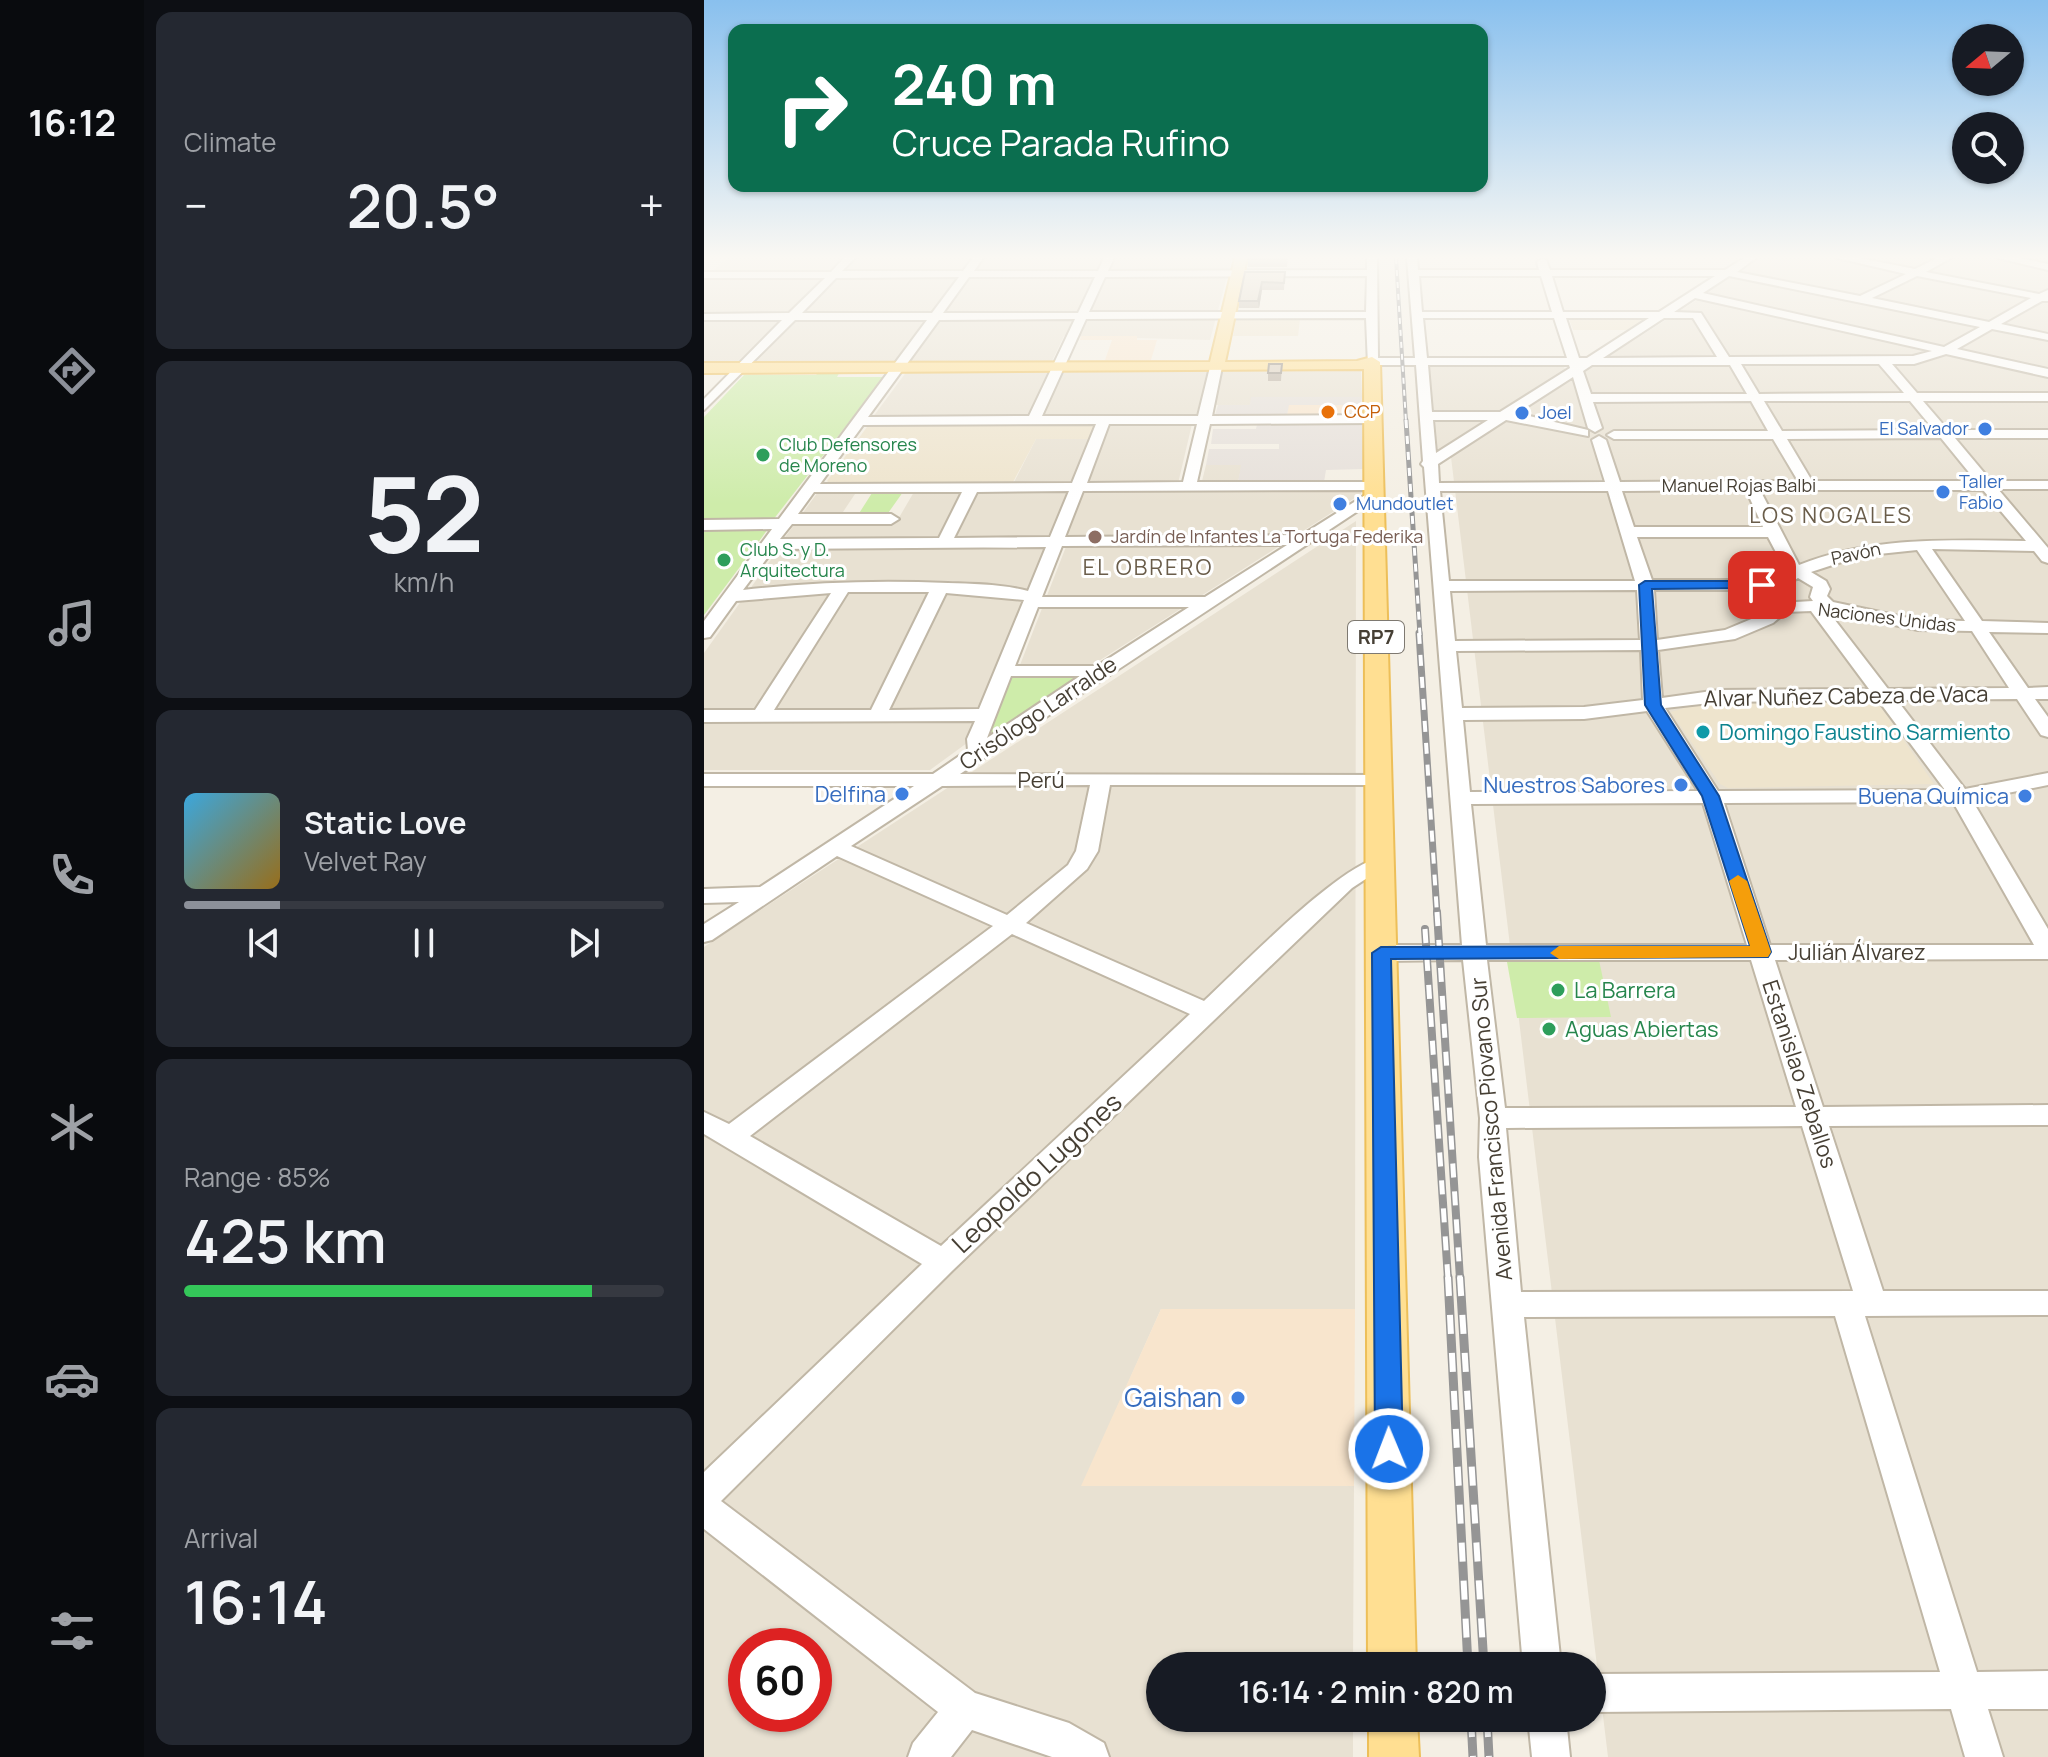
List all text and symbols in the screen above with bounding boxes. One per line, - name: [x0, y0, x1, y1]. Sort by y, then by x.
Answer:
- north arrow: [1952, 24, 2024, 96]
- map controls: [1952, 24, 2024, 184]
- text: 240 m: [892, 45, 1057, 122]
- icon: right: [760, 56, 864, 160]
- text: 16:12: [28, 98, 116, 147]
- button: search: [1952, 112, 2024, 184]
- text: Cruce Parada Rufino: [892, 118, 1230, 167]
- text: Climate: [184, 124, 276, 160]
- text: 20.5°: [347, 164, 500, 246]
- text: −: [184, 175, 208, 235]
- text: +: [639, 175, 664, 235]
- icon: directions: [44, 343, 100, 399]
- place label: CCP: [1344, 399, 1381, 423]
- place label: Joel: [1538, 400, 1572, 424]
- marker: CCP: [1319, 403, 1337, 421]
- marker: Joel: [1513, 404, 1531, 422]
- place label: El Salvador: [1879, 416, 1969, 440]
- marker: El Salvador: [1976, 420, 1994, 438]
- place label: Club Defensores de Moreno: [779, 432, 917, 477]
- text: 52: [364, 441, 484, 583]
- marker: Club Defensores de Moreno: [754, 446, 772, 464]
- place label: Taller Fabio: [1959, 469, 2004, 514]
- street label: Manuel Rojas Balbi: [1662, 473, 1816, 497]
- marker: Taller Fabio: [1934, 483, 1952, 501]
- place label: Mundoutlet: [1356, 491, 1454, 515]
- marker: Mundoutlet: [1331, 495, 1349, 513]
- district label: LOS NOGALES: [1749, 500, 1913, 530]
- place label: Jardín de Infantes La Tortuga Federika: [1111, 524, 1423, 548]
- marker: Jardín de Infantes La Tortuga Federika: [1086, 528, 1104, 546]
- street label: Pavón: [1829, 536, 1883, 570]
- place label: Club S. y D. Arquitectura: [740, 537, 845, 582]
- marker: Club S. y D. Arquitectura: [715, 551, 733, 569]
- pin: [1728, 551, 1796, 619]
- district label: EL OBRERO: [1083, 552, 1213, 582]
- icon: arrive: [1740, 563, 1784, 607]
- text: km/h: [394, 564, 454, 600]
- icon: music: [44, 595, 100, 651]
- street label: Naciones Unidas: [1817, 597, 1957, 637]
- road number: RP7: [1348, 621, 1404, 653]
- street label: Crisólogo Larralde: [953, 649, 1123, 777]
- street label: Alvar Nuñez Cabeza de Vaca: [1703, 679, 1989, 713]
- place label: Domingo Faustino Sarmiento: [1719, 717, 2010, 747]
- marker: Domingo Faustino Sarmiento: [1694, 723, 1712, 741]
- street label: Perú: [1017, 765, 1065, 795]
- place label: Nuestros Sabores: [1483, 770, 1665, 800]
- marker: Nuestros Sabores: [1672, 776, 1690, 794]
- place label: Delfina: [815, 779, 886, 809]
- place label: Buena Química: [1858, 781, 2009, 811]
- marker: Delfina: [893, 785, 911, 803]
- marker: Buena Química: [2016, 787, 2034, 805]
- text: Static Love: [304, 802, 467, 843]
- text: Velvet Ray: [304, 843, 427, 879]
- icon: phone: [44, 847, 100, 903]
- icon: previous: [242, 921, 286, 965]
- icon: pause: [402, 921, 446, 965]
- icon: next: [562, 921, 606, 965]
- street label: Julián Álvarez: [1788, 937, 1926, 967]
- place label: La Barrera: [1574, 975, 1676, 1005]
- street label: Avenida Francisco Piovano Sur: [1463, 976, 1519, 1282]
- street label: Estanislao Zeballos: [1755, 976, 1845, 1172]
- marker: La Barrera: [1549, 981, 1567, 999]
- place label: Aguas Abiertas: [1565, 1014, 1719, 1044]
- marker: Aguas Abiertas: [1540, 1020, 1558, 1038]
- street label: Leopoldo Lugones: [943, 1084, 1129, 1261]
- icon: climate: [44, 1099, 100, 1155]
- text: Range · 85%: [184, 1159, 331, 1195]
- text: 425 km: [184, 1199, 387, 1281]
- icon: car: [44, 1351, 100, 1407]
- place label: Gaishan: [1124, 1379, 1222, 1415]
- marker: Gaishan: [1229, 1389, 1247, 1407]
- position arrow: [1347, 1407, 1431, 1491]
- text: Arrival: [184, 1520, 258, 1556]
- text: 16:14: [184, 1560, 328, 1642]
- icon: filters: [44, 1603, 100, 1659]
- speed limit sign: 60: [728, 1628, 832, 1732]
- text: 16:14 · 2 min · 820 m: [1239, 1671, 1513, 1712]

